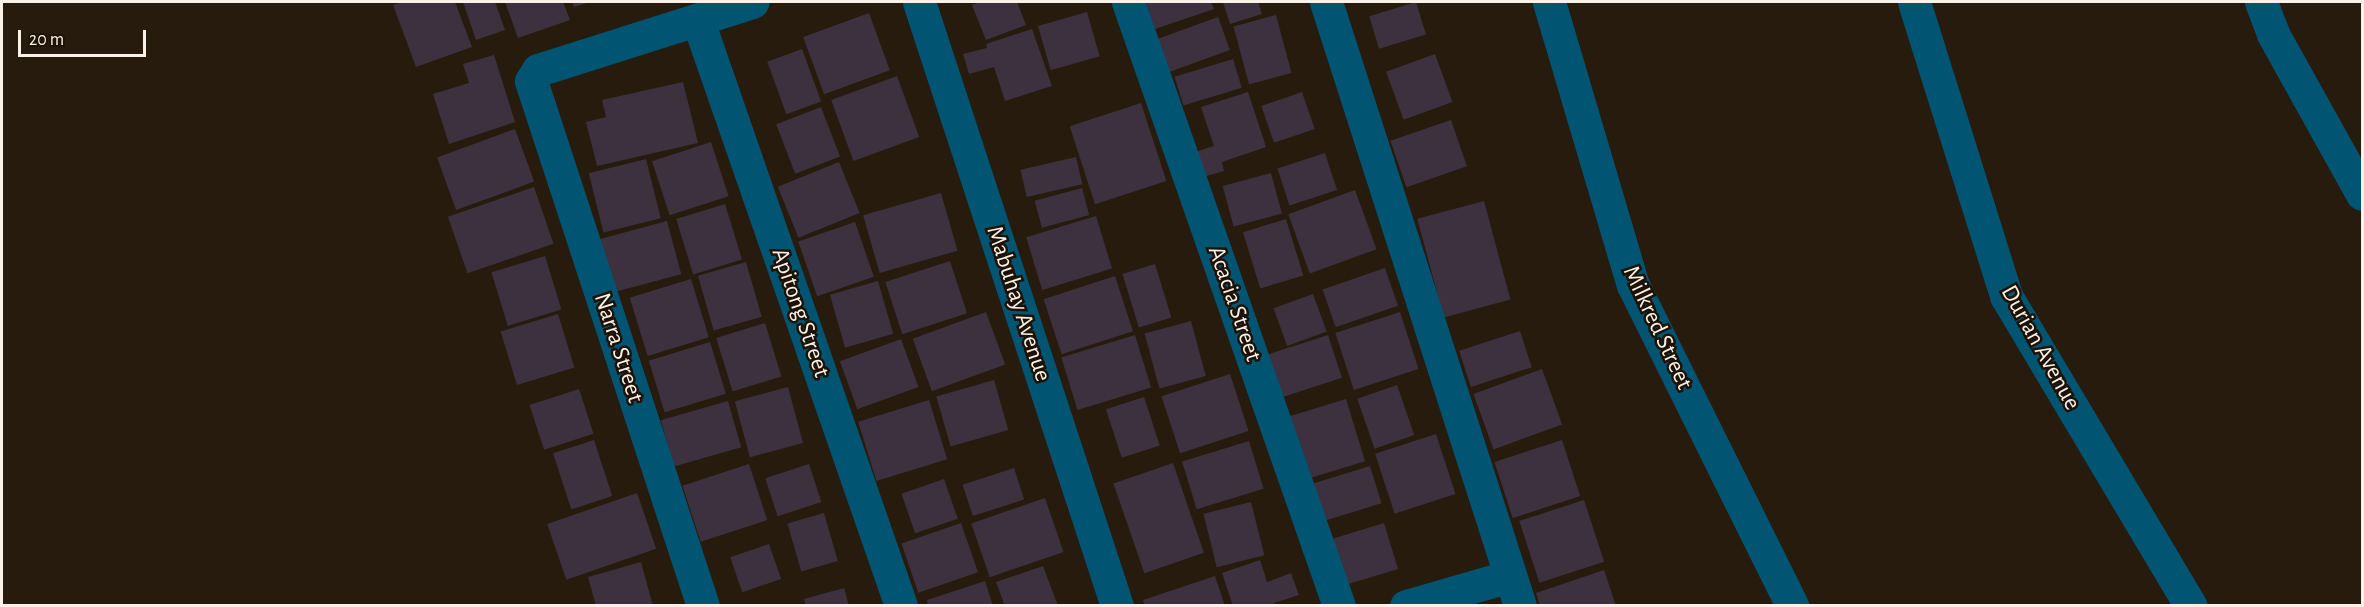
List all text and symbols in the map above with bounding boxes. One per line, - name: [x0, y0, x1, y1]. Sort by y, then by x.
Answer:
- scale bar: [21, 18, 148, 56]
- text: 20 m: [29, 31, 64, 49]
- street label: Mabuhay Avenue: [979, 223, 1057, 385]
- street label: Acacia Street: [1201, 243, 1267, 365]
- street label: Apitong Street: [764, 245, 836, 381]
- street label: Milkred Street: [1616, 262, 1698, 394]
- street label: Durian Avenue: [1994, 281, 2086, 415]
- street label: Narra Street: [587, 290, 649, 406]

